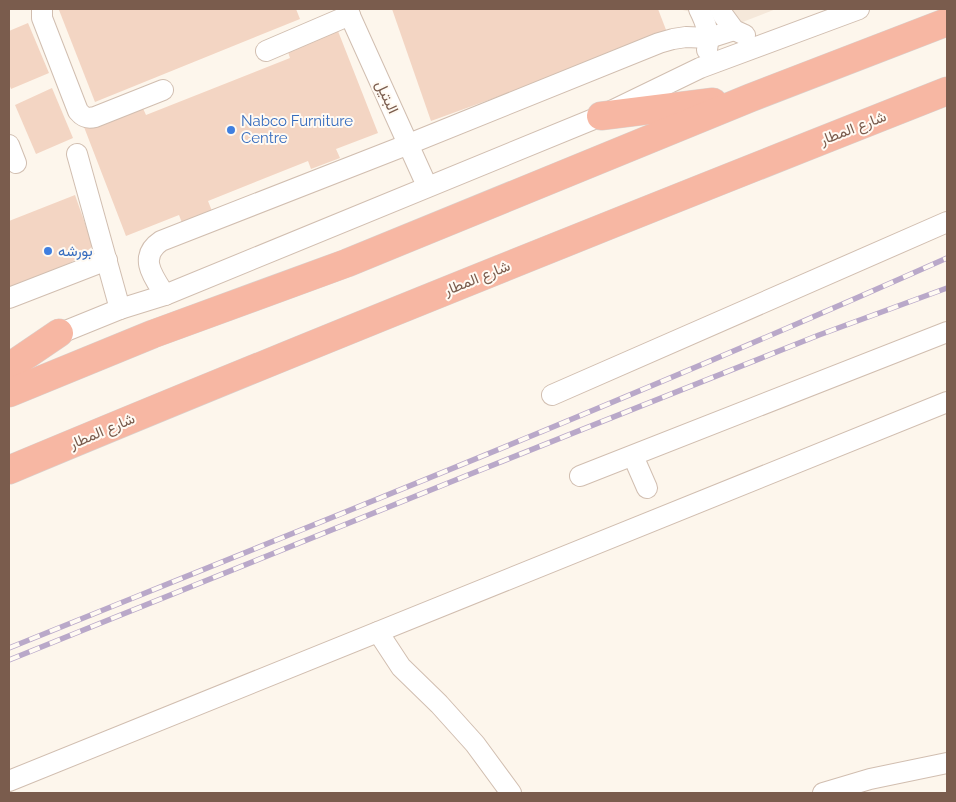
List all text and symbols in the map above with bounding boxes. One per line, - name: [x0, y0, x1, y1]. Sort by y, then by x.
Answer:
- street label: البتيل: [372, 78, 402, 116]
- street label: شارع المطار: [816, 107, 890, 151]
- place label: Nabco Furniture Centre: [241, 112, 353, 147]
- marker: Nabco Furniture Centre: [225, 124, 237, 136]
- place label: بورشه: [58, 242, 93, 260]
- marker: بورشه: [42, 245, 54, 257]
- street label: شارع المطار: [440, 257, 514, 302]
- street label: شارع المطار: [66, 409, 138, 455]

